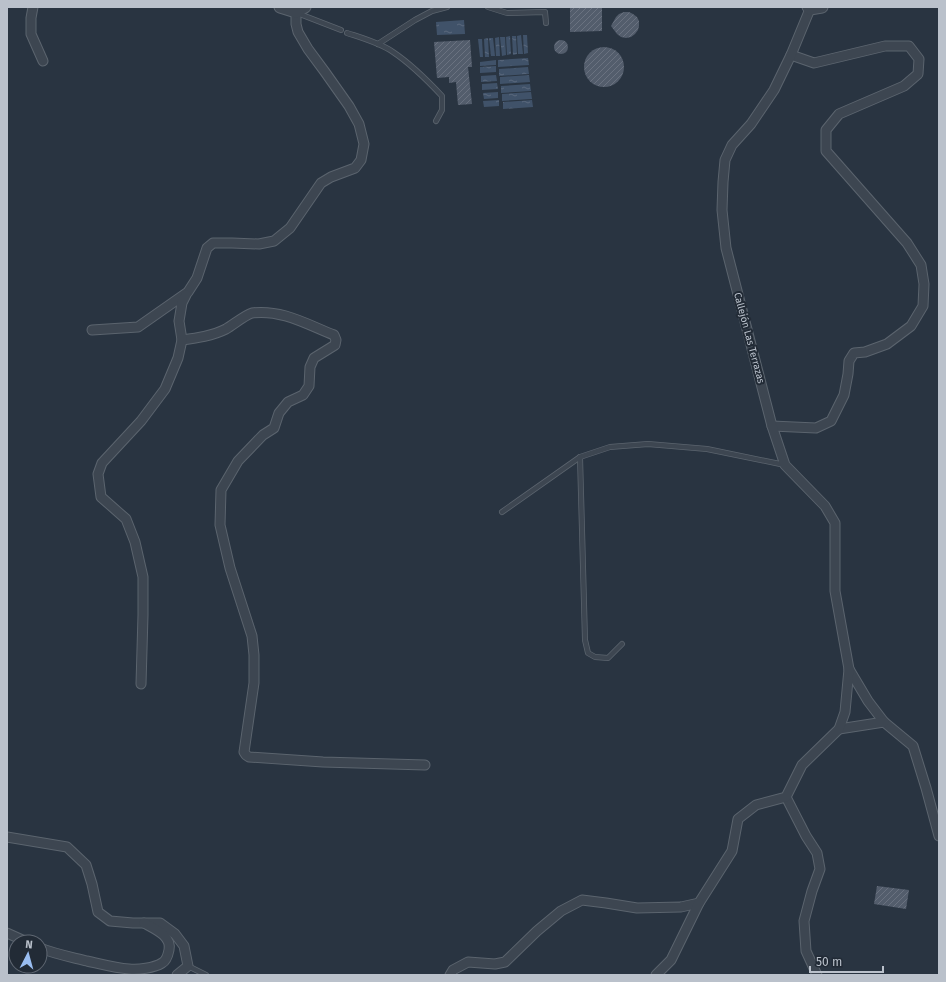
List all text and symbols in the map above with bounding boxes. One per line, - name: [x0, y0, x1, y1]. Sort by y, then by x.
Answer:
- street label: Callejón Las Terrazas: [731, 291, 767, 385]
- north arrow: [8, 934, 48, 974]
- text: N: [25, 938, 33, 951]
- scale bar: [810, 948, 883, 974]
- text: 50 m: [816, 955, 842, 969]

